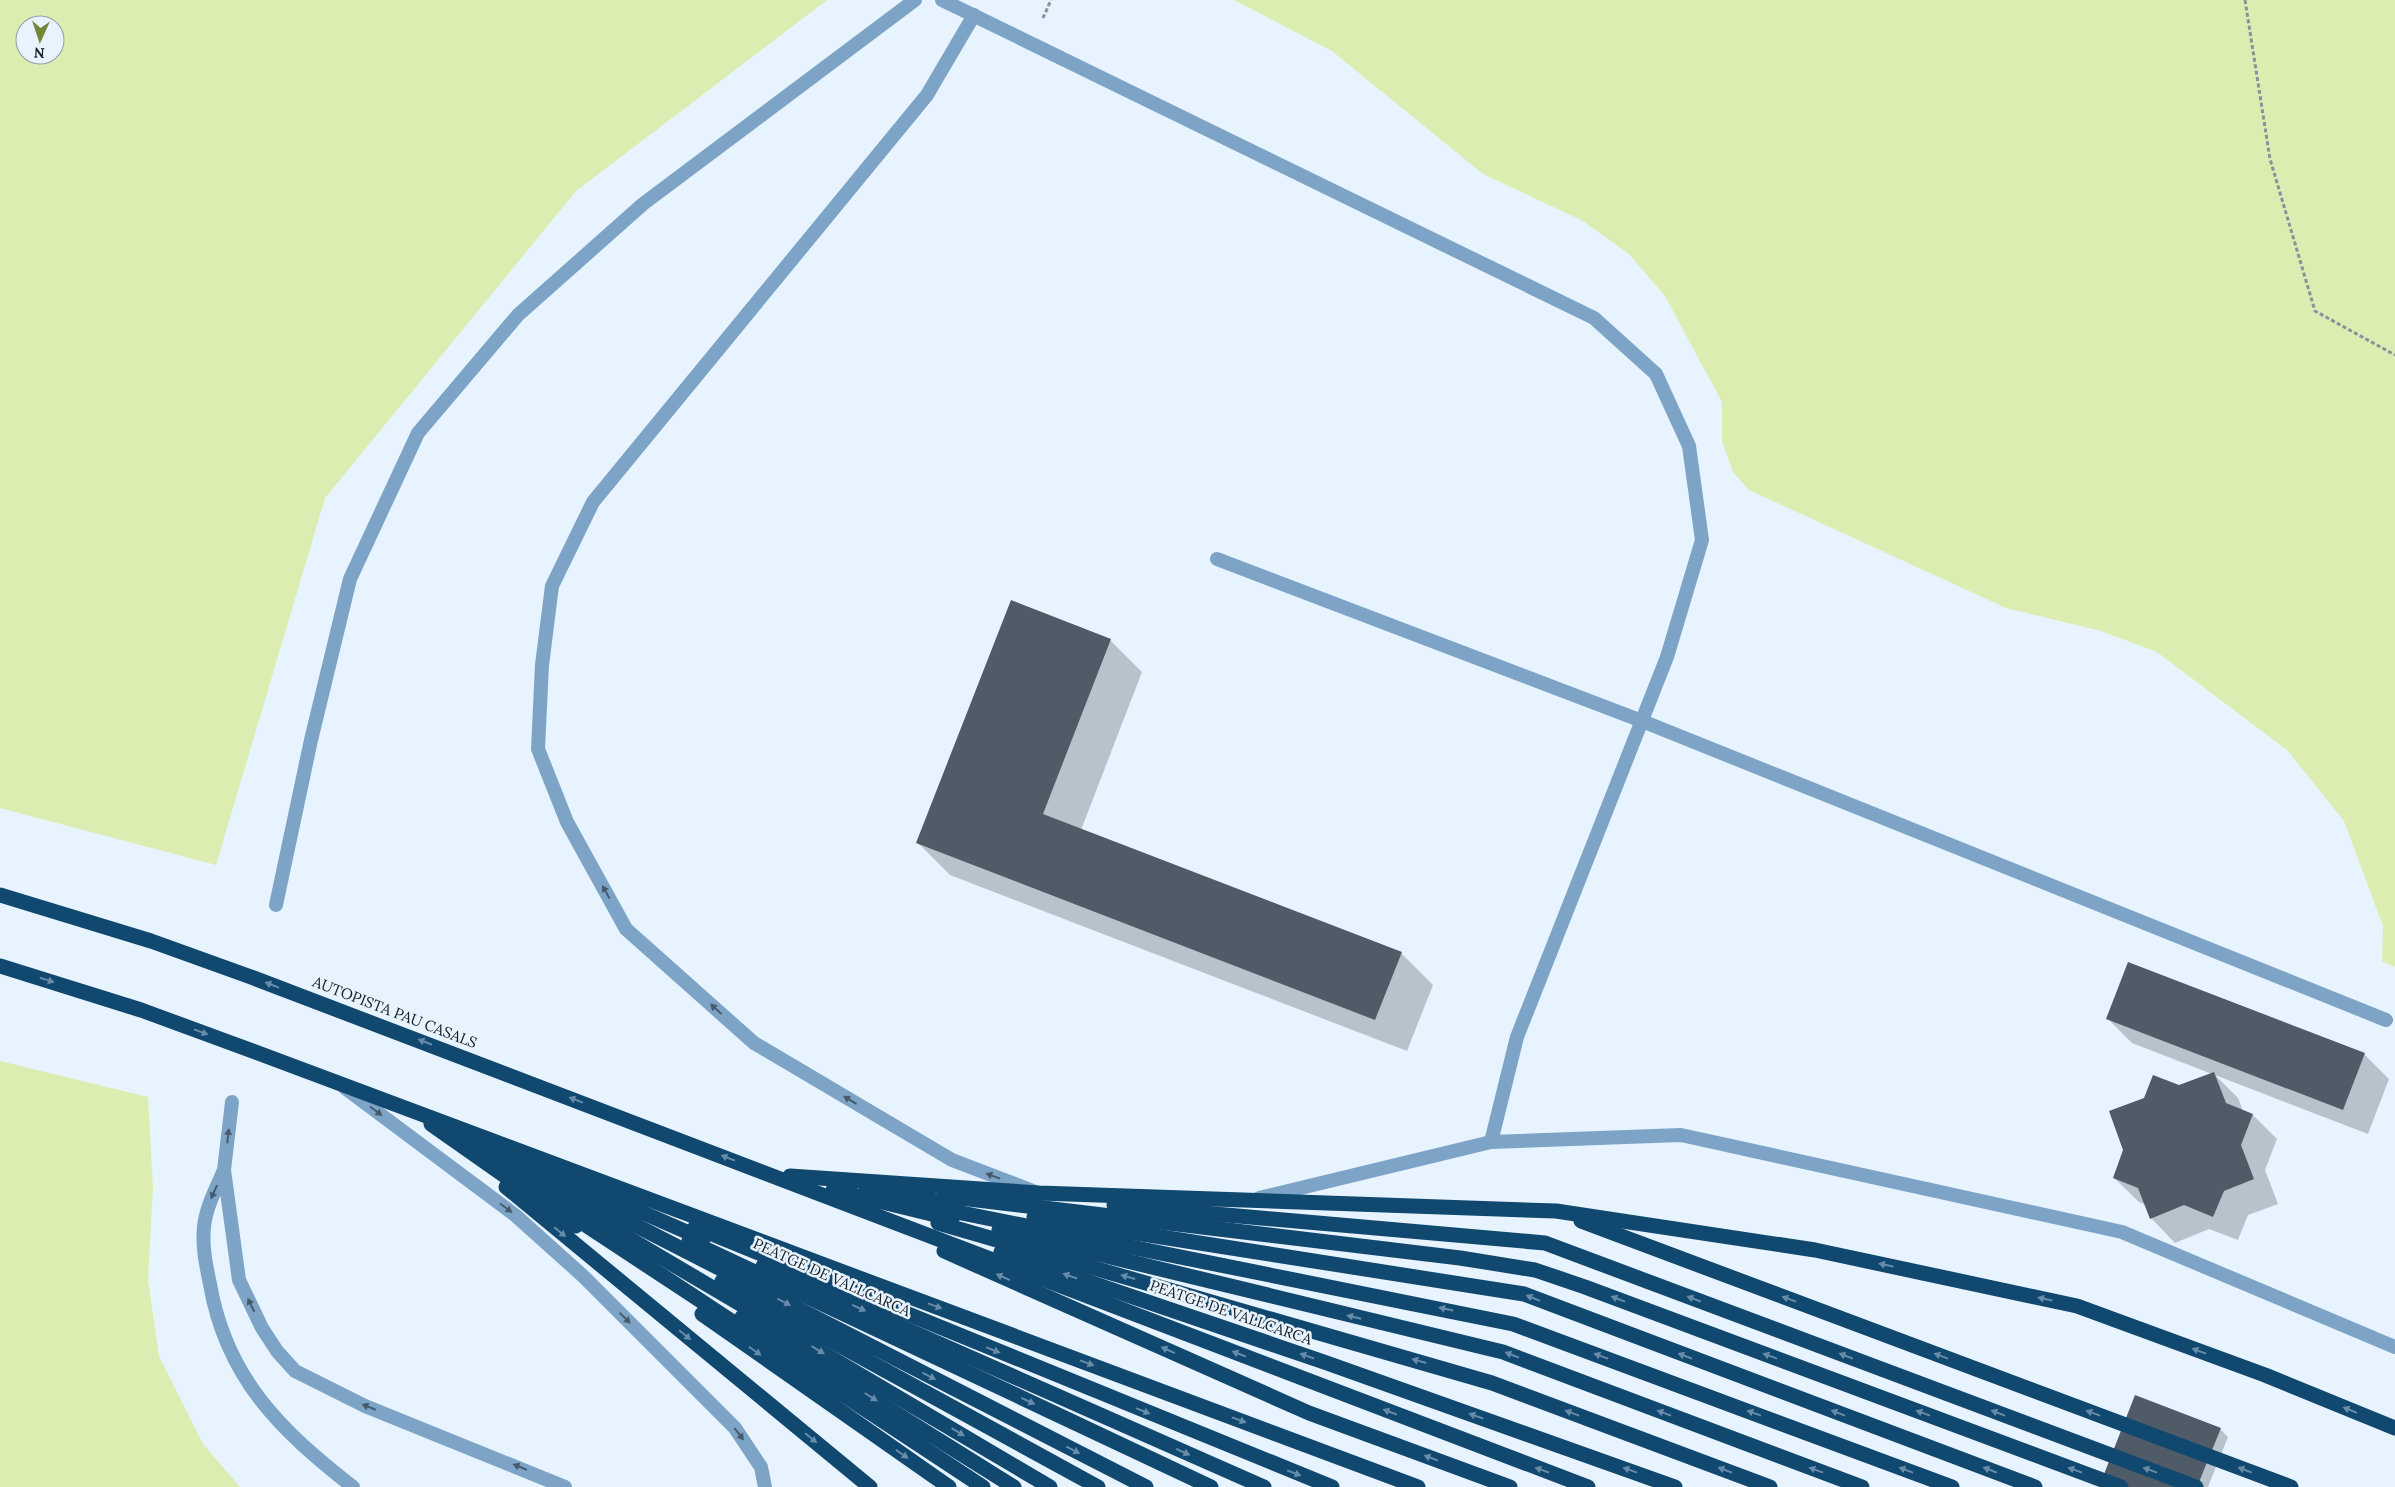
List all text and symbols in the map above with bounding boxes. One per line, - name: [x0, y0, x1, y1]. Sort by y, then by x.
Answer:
- north arrow: [15, 15, 65, 65]
- text: N: [33, 44, 45, 62]
- one-way arrow: [602, 885, 610, 900]
- street label: AUTOPISTA PAU CASALS: [309, 971, 480, 1052]
- one-way arrow: [39, 976, 54, 984]
- one-way arrow: [265, 981, 280, 988]
- one-way arrow: [709, 1004, 722, 1015]
- one-way arrow: [194, 1028, 209, 1036]
- one-way arrow: [417, 1038, 432, 1045]
- one-way arrow: [569, 1095, 584, 1103]
- one-way arrow: [842, 1096, 857, 1104]
- one-way arrow: [369, 1106, 383, 1116]
- one-way arrow: [224, 1127, 232, 1143]
- one-way arrow: [720, 1154, 735, 1162]
- one-way arrow: [986, 1171, 1000, 1179]
- one-way arrow: [210, 1185, 218, 1199]
- one-way arrow: [499, 1203, 512, 1214]
- one-way arrow: [553, 1226, 566, 1237]
- street label: PEATGE DE VALLCARCA: [750, 1234, 914, 1321]
- one-way arrow: [1878, 1261, 1893, 1269]
- one-way arrow: [1062, 1271, 1077, 1279]
- one-way arrow: [996, 1273, 1010, 1281]
- one-way arrow: [1120, 1273, 1135, 1281]
- street label: PEATGE DE VALLCARCA: [1147, 1275, 1315, 1349]
- one-way arrow: [1526, 1294, 1541, 1301]
- one-way arrow: [1611, 1295, 1626, 1302]
- one-way arrow: [1686, 1295, 1701, 1303]
- one-way arrow: [1781, 1295, 1796, 1302]
- one-way arrow: [2037, 1295, 2052, 1303]
- one-way arrow: [246, 1298, 254, 1312]
- one-way arrow: [777, 1298, 791, 1306]
- one-way arrow: [928, 1302, 943, 1310]
- one-way arrow: [852, 1305, 866, 1313]
- one-way arrow: [1439, 1305, 1454, 1313]
- one-way arrow: [619, 1312, 631, 1324]
- one-way arrow: [1347, 1313, 1362, 1321]
- one-way arrow: [678, 1329, 691, 1340]
- one-way arrow: [811, 1345, 824, 1354]
- one-way arrow: [748, 1346, 761, 1356]
- one-way arrow: [986, 1346, 1000, 1354]
- one-way arrow: [1161, 1346, 1175, 1354]
- one-way arrow: [2191, 1347, 2206, 1354]
- one-way arrow: [1231, 1350, 1246, 1357]
- one-way arrow: [1505, 1351, 1519, 1359]
- one-way arrow: [1299, 1352, 1314, 1359]
- one-way arrow: [1594, 1352, 1609, 1359]
- one-way arrow: [1678, 1352, 1693, 1359]
- one-way arrow: [1763, 1352, 1778, 1359]
- one-way arrow: [1838, 1352, 1853, 1360]
- one-way arrow: [1933, 1352, 1948, 1360]
- one-way arrow: [1411, 1357, 1426, 1365]
- one-way arrow: [1080, 1359, 1095, 1367]
- one-way arrow: [922, 1372, 936, 1380]
- one-way arrow: [864, 1393, 877, 1402]
- one-way arrow: [1021, 1397, 1035, 1405]
- one-way arrow: [362, 1402, 376, 1410]
- one-way arrow: [2343, 1405, 2357, 1413]
- one-way arrow: [1136, 1408, 1150, 1416]
- one-way arrow: [1383, 1408, 1397, 1416]
- one-way arrow: [1565, 1409, 1580, 1416]
- one-way arrow: [1656, 1409, 1671, 1417]
- one-way arrow: [1746, 1409, 1761, 1416]
- one-way arrow: [1830, 1409, 1845, 1416]
- one-way arrow: [1915, 1409, 1930, 1417]
- one-way arrow: [1990, 1409, 2005, 1417]
- one-way arrow: [2085, 1409, 2100, 1417]
- one-way arrow: [1469, 1412, 1484, 1419]
- one-way arrow: [1232, 1417, 1247, 1424]
- one-way arrow: [734, 1427, 745, 1440]
- one-way arrow: [951, 1428, 964, 1437]
- one-way arrow: [804, 1432, 817, 1443]
- one-way arrow: [1066, 1446, 1081, 1454]
- one-way arrow: [1176, 1448, 1190, 1456]
- one-way arrow: [895, 1449, 909, 1459]
- one-way arrow: [1423, 1454, 1438, 1462]
- one-way arrow: [513, 1463, 527, 1471]
- one-way arrow: [1534, 1466, 1549, 1474]
- one-way arrow: [1622, 1466, 1637, 1473]
- one-way arrow: [1717, 1466, 1732, 1473]
- one-way arrow: [1808, 1466, 1823, 1474]
- one-way arrow: [1898, 1466, 1913, 1474]
- one-way arrow: [1982, 1466, 1997, 1474]
- one-way arrow: [2067, 1466, 2082, 1474]
- one-way arrow: [2143, 1466, 2158, 1473]
- one-way arrow: [2238, 1466, 2253, 1473]
- one-way arrow: [1287, 1469, 1302, 1477]

